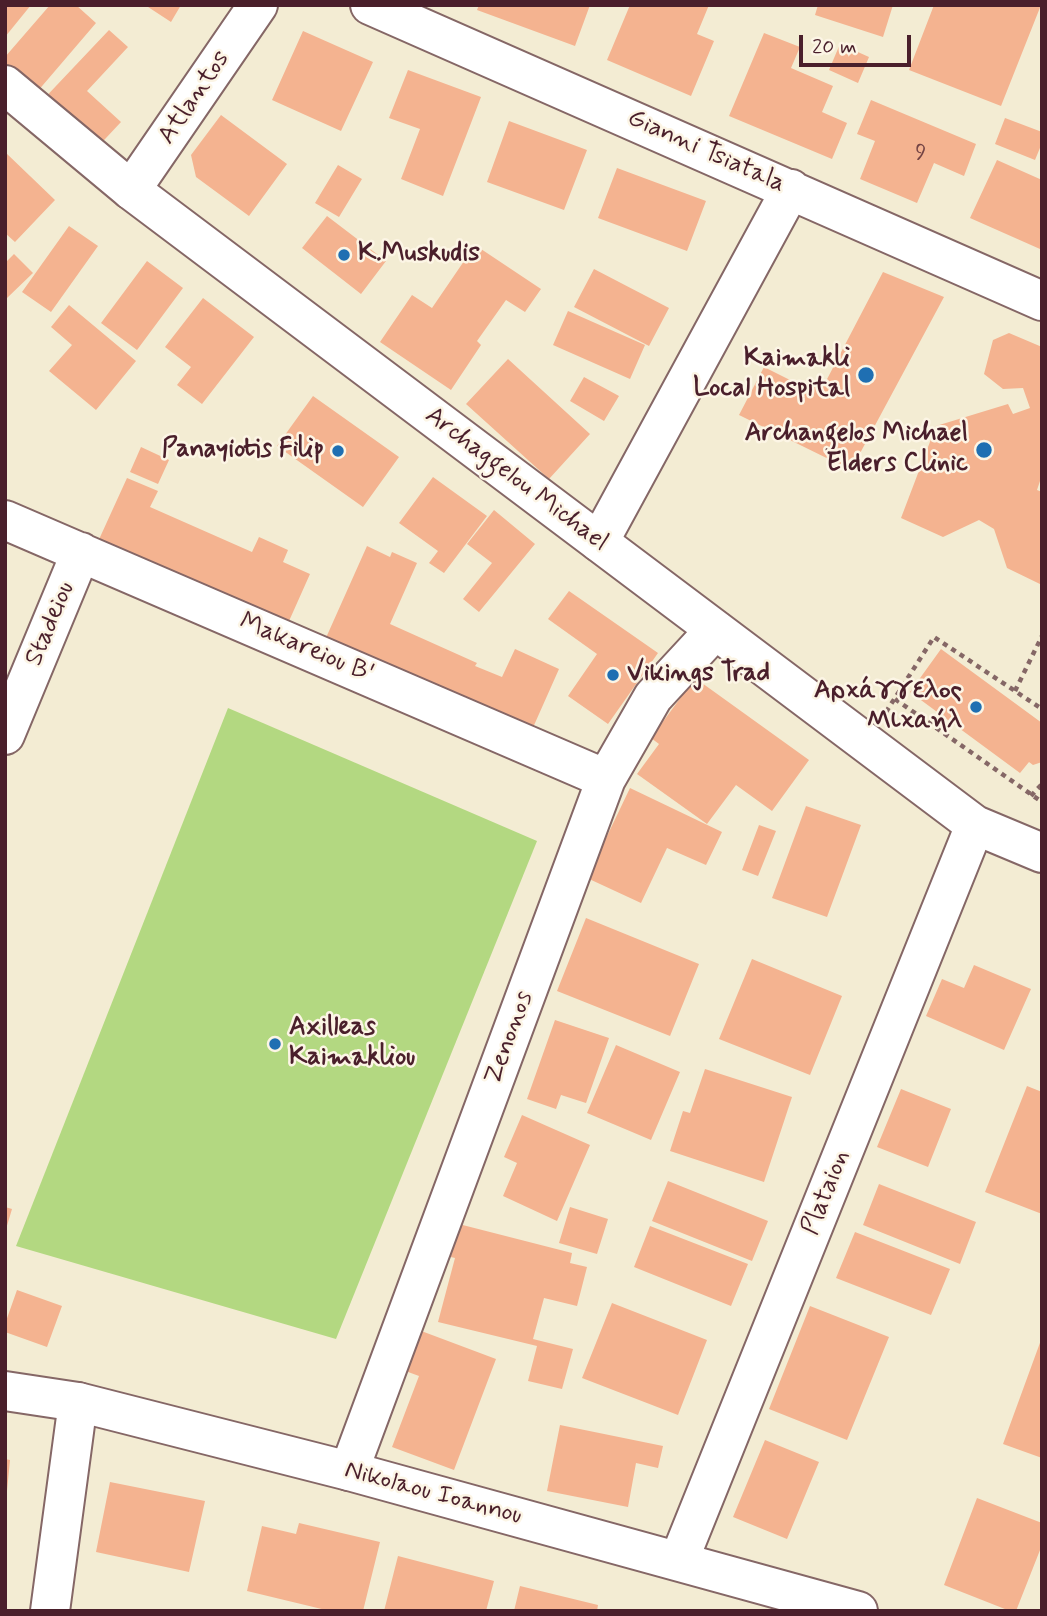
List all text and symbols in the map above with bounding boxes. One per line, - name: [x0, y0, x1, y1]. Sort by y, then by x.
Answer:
- scale bar: [802, 21, 914, 65]
- text: 20 m: [812, 33, 857, 61]
- street label: Atlantos: [152, 45, 238, 151]
- street label: Gianni Tsiatala: [622, 103, 790, 201]
- house number: 9: [915, 140, 927, 168]
- place label: K.Muskudis: [358, 239, 480, 271]
- marker: K.Muskudis: [336, 247, 352, 263]
- place label: Kaimakli Local Hospital: [693, 344, 850, 406]
- marker: Kaimakli Local Hospital: [856, 365, 876, 385]
- street label: Archaggelou Michael: [418, 401, 614, 559]
- place label: Archangelos Michael Elders Clinic: [745, 419, 968, 480]
- place label: Panayiotis Filip: [162, 435, 324, 467]
- marker: Archangelos Michael Elders Clinic: [974, 440, 994, 460]
- marker: Panayiotis Filip: [330, 443, 346, 459]
- street label: Stadeiou: [19, 577, 83, 671]
- street label: Makareiou B': [234, 607, 378, 691]
- place label: Vikings Trad: [627, 659, 770, 691]
- marker: Vikings Trad: [605, 667, 621, 683]
- place label: Αρχάγγελος Μιχαήλ: [814, 676, 962, 738]
- marker: Αρχάγγελος Μιχαήλ: [968, 699, 984, 715]
- street label: Zenonos: [479, 987, 541, 1089]
- place label: Axilleas Kaimakliou: [289, 1013, 415, 1074]
- marker: Axilleas Kaimakliou: [267, 1036, 283, 1052]
- street label: Plataion: [796, 1146, 858, 1240]
- street label: Nikolaou Ioannou: [341, 1455, 525, 1533]

